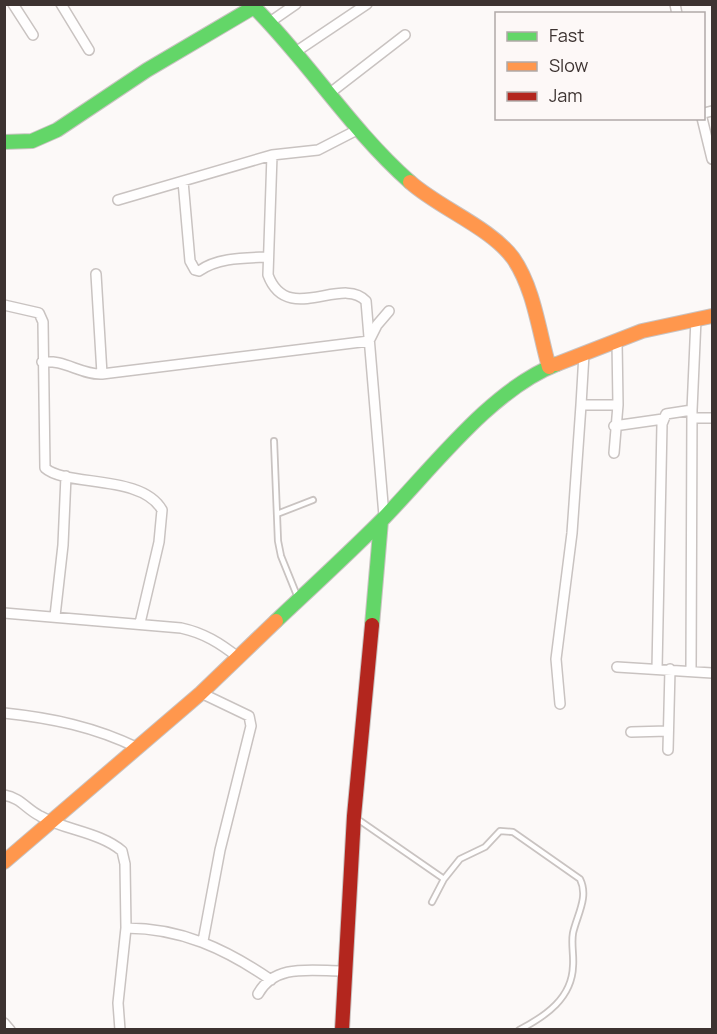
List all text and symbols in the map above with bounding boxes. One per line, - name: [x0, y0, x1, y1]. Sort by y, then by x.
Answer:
- legend: [495, 12, 705, 120]
- text: Fast: [549, 23, 584, 47]
- text: Slow: [549, 53, 589, 77]
- text: Jam: [549, 83, 583, 107]

